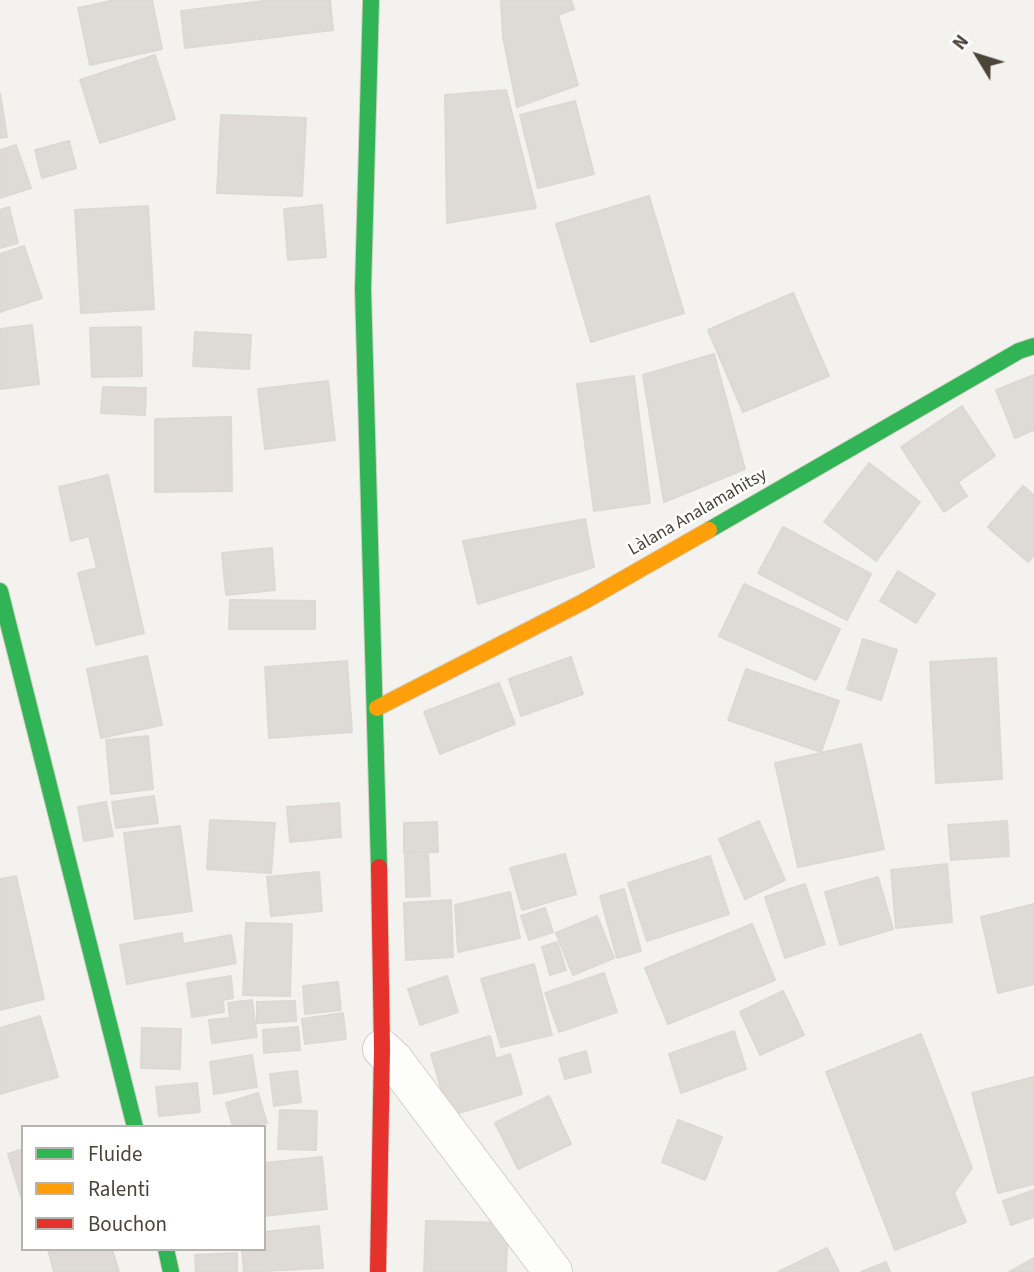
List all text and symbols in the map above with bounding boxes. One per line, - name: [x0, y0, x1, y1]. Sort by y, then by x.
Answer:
- north arrow: [943, 21, 1013, 91]
- text: N: [947, 29, 976, 56]
- street label: Làlana Analamahitsy: [625, 465, 771, 561]
- legend: [21, 1125, 266, 1251]
- text: Fluide: [88, 1139, 142, 1169]
- text: Ralenti: [88, 1174, 150, 1204]
- text: Bouchon: [88, 1209, 167, 1239]

